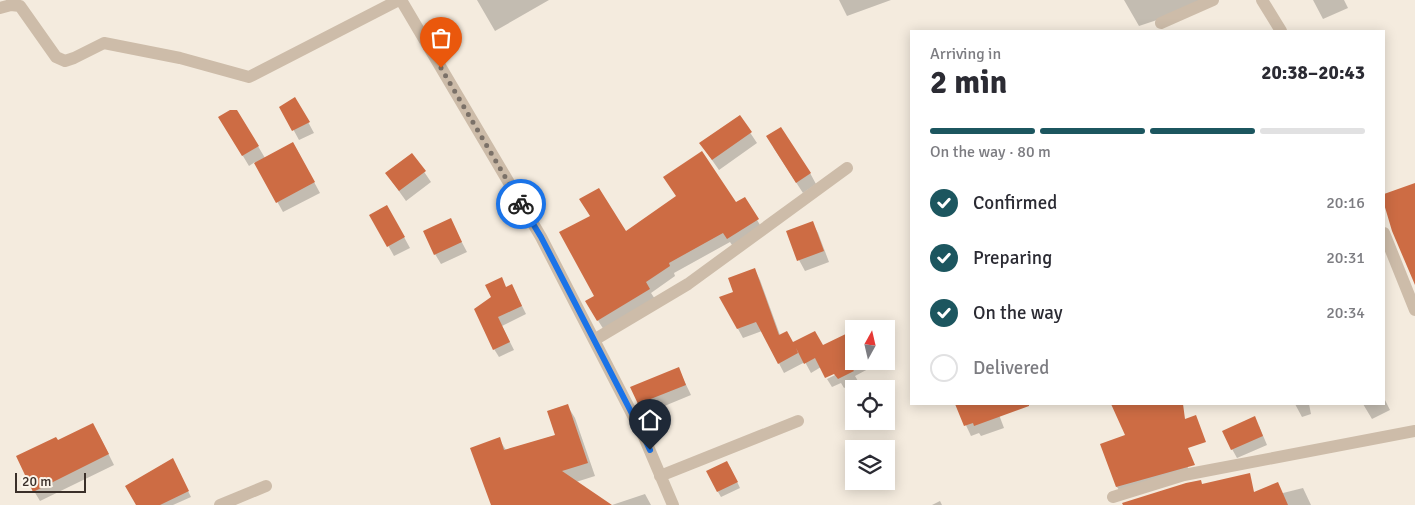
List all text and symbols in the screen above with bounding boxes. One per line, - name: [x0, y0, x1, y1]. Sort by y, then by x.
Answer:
- pin: [420, 17, 462, 68]
- icon: bag: [427, 24, 455, 52]
- text: Arriving in: [930, 44, 1001, 64]
- text: 20:38–20:43: [1261, 61, 1365, 85]
- text: 2 min: [930, 63, 1007, 102]
- text: On the way · 80 m: [930, 142, 1051, 162]
- courier: [496, 179, 546, 229]
- icon: check: [930, 189, 958, 217]
- icon: bike: [507, 190, 535, 218]
- text: Confirmed: [973, 191, 1057, 215]
- text: 20:16: [1326, 193, 1365, 213]
- icon: check: [930, 244, 958, 272]
- text: Preparing: [973, 246, 1052, 270]
- text: 20:31: [1326, 248, 1365, 268]
- icon: check: [930, 299, 958, 327]
- text: On the way: [973, 301, 1063, 325]
- text: 20:34: [1326, 303, 1365, 323]
- north arrow: [845, 320, 895, 370]
- map controls: [845, 320, 895, 490]
- text: Delivered: [973, 356, 1049, 380]
- button: locate: [845, 380, 895, 430]
- pin: [629, 399, 671, 450]
- icon: home: [636, 406, 664, 434]
- button: layers: [845, 440, 895, 490]
- scale bar: [15, 470, 86, 493]
- text: 20 m: [22, 473, 51, 490]

